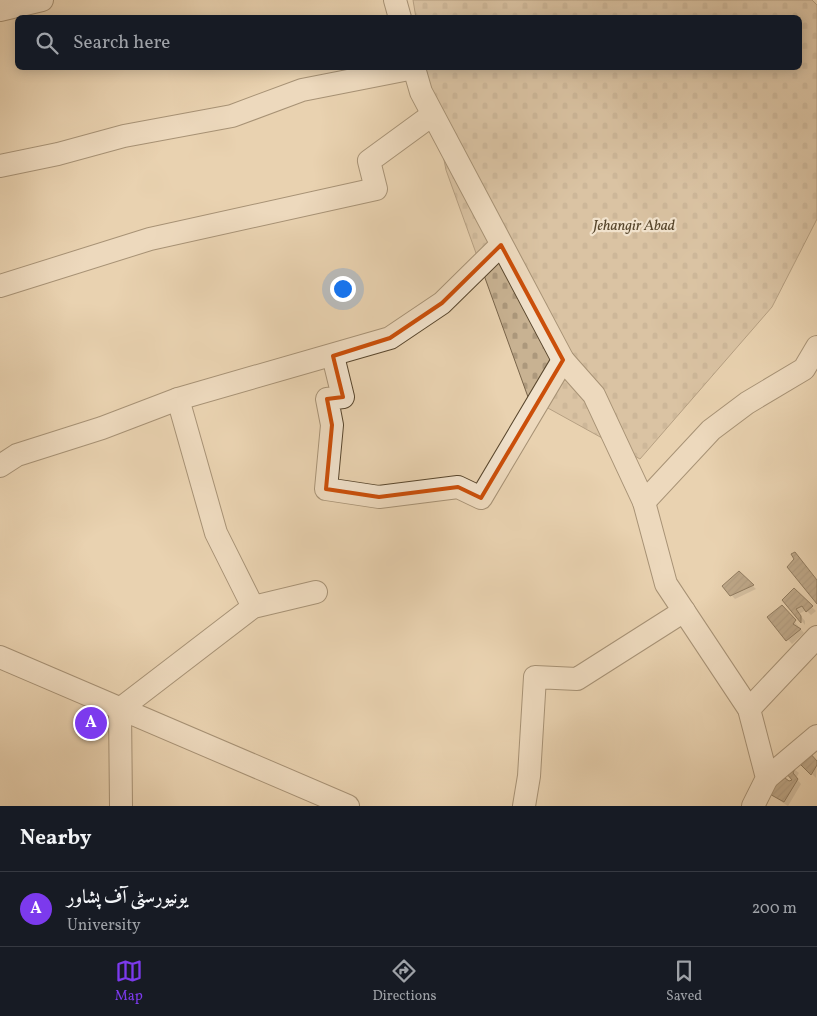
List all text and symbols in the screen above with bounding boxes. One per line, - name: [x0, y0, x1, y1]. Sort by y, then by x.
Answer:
- search box: [15, 15, 802, 70]
- icon: search: [33, 29, 61, 57]
- text: Search here: [73, 30, 170, 56]
- park label: Jehangir Abad: [591, 216, 675, 237]
- your location: [330, 276, 356, 302]
- pin: A: [75, 704, 107, 742]
- text: Nearby: [20, 824, 91, 853]
- text: یونیورسٹی آف پشاور: [67, 885, 188, 911]
- text: A: [30, 898, 42, 920]
- text: 200 m: [752, 898, 797, 920]
- text: University: [67, 915, 141, 937]
- tab: Map: [115, 957, 143, 1006]
- tab: Directions: [372, 957, 437, 1006]
- tab: Saved: [666, 957, 702, 1006]

